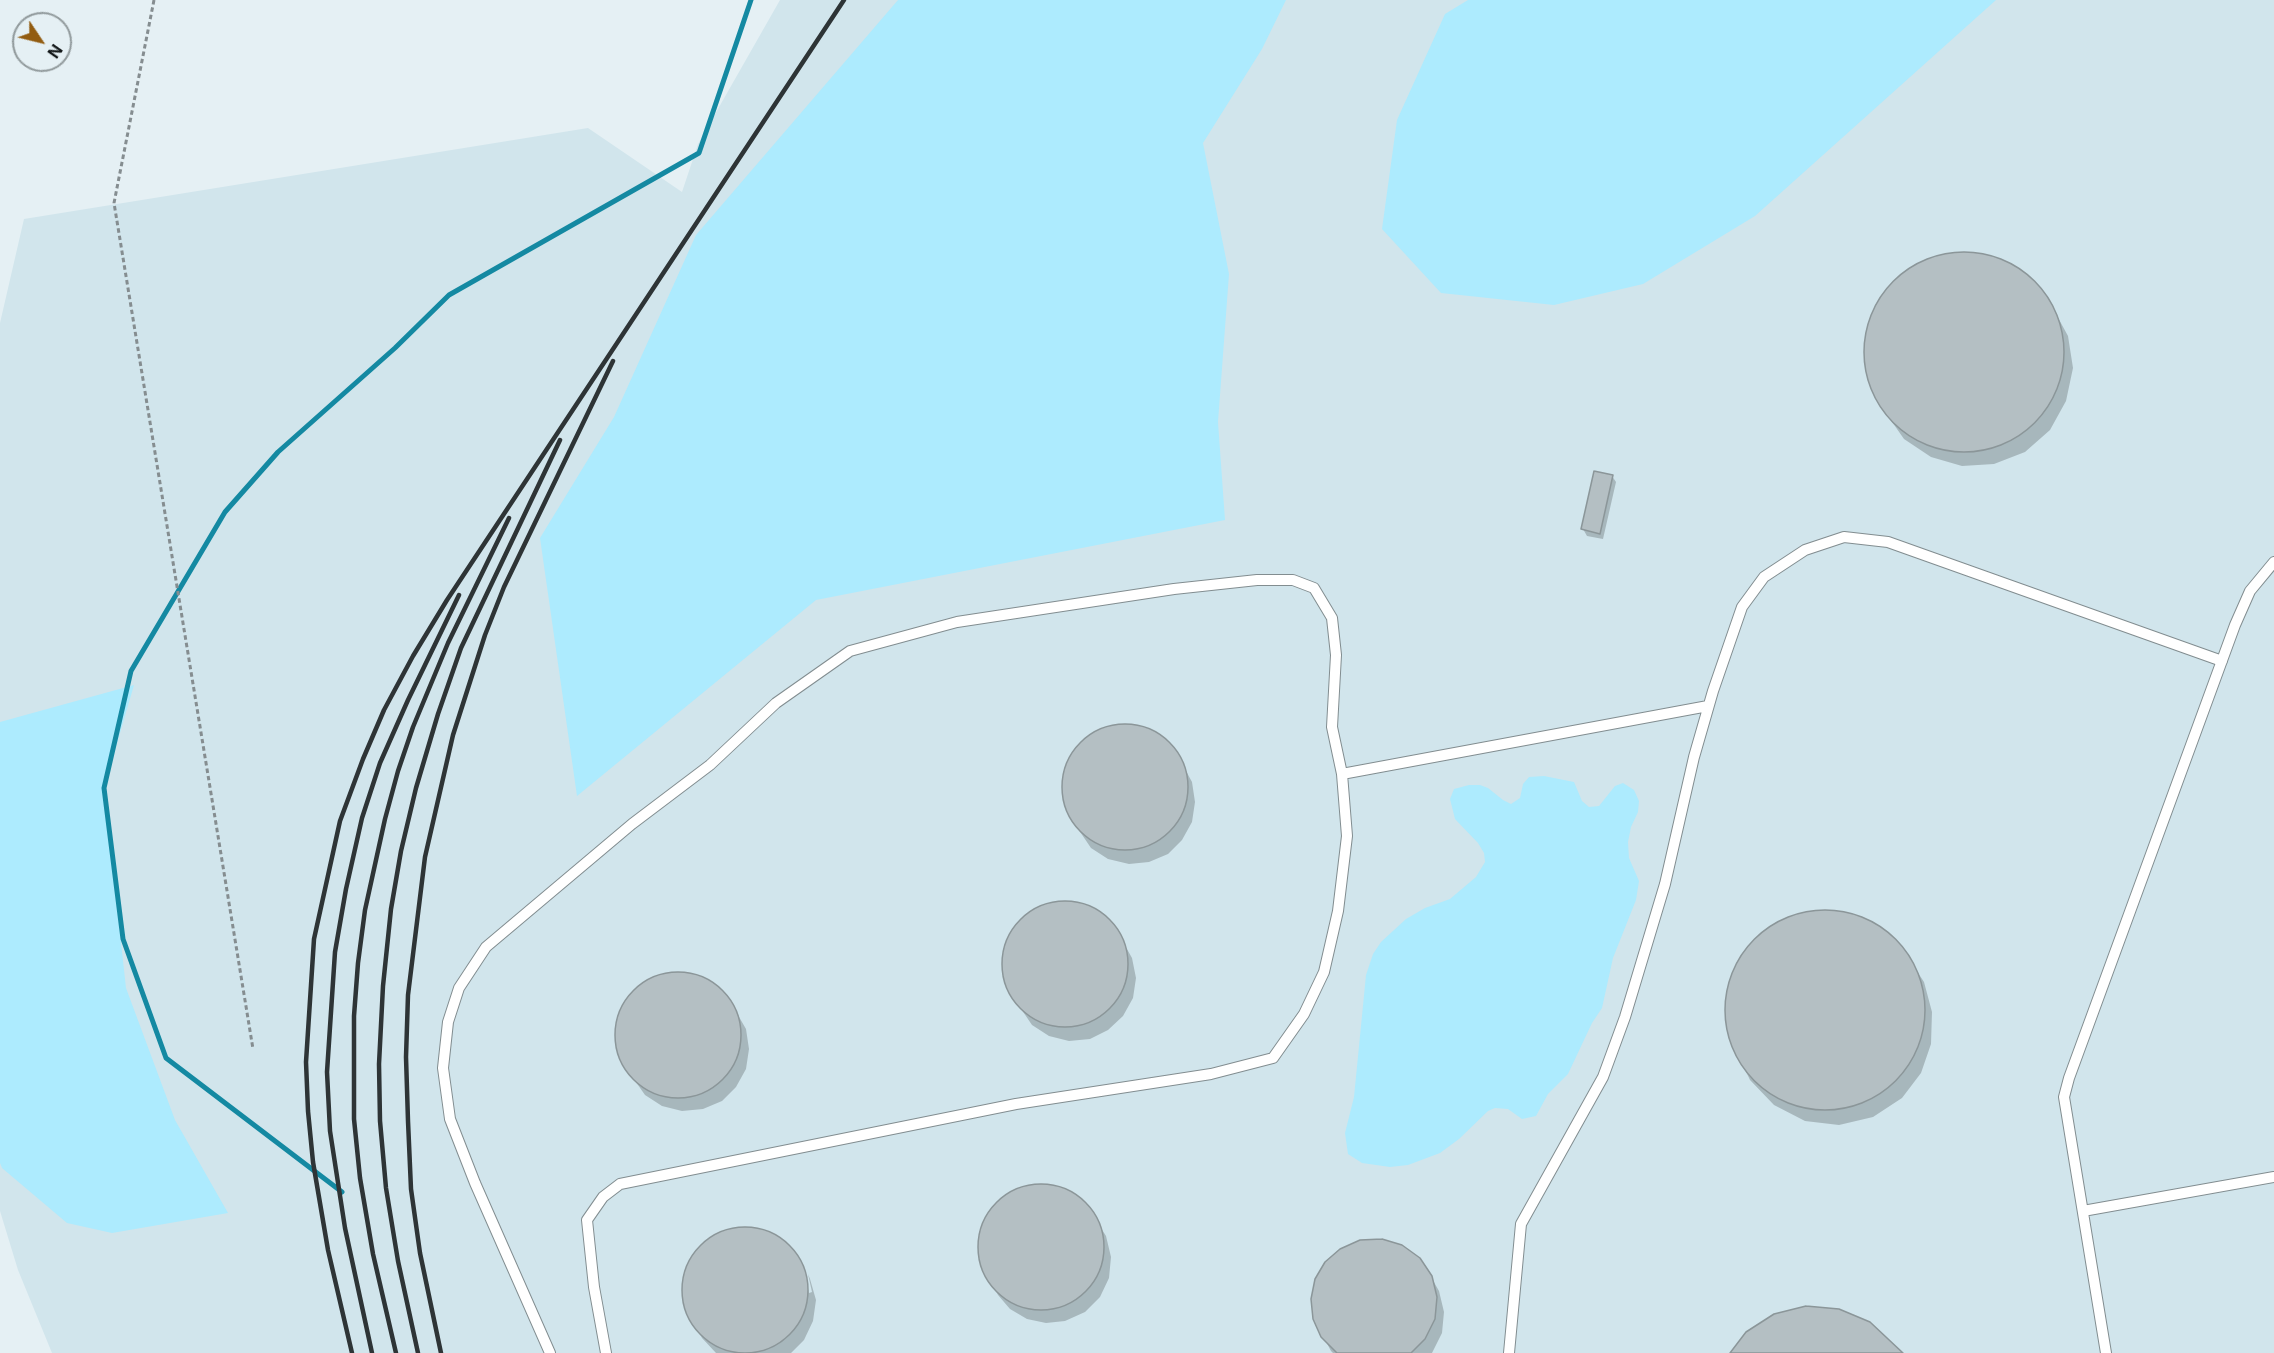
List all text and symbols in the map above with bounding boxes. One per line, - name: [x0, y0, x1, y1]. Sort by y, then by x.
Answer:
- north arrow: [12, 12, 72, 72]
- text: N: [43, 40, 67, 62]

